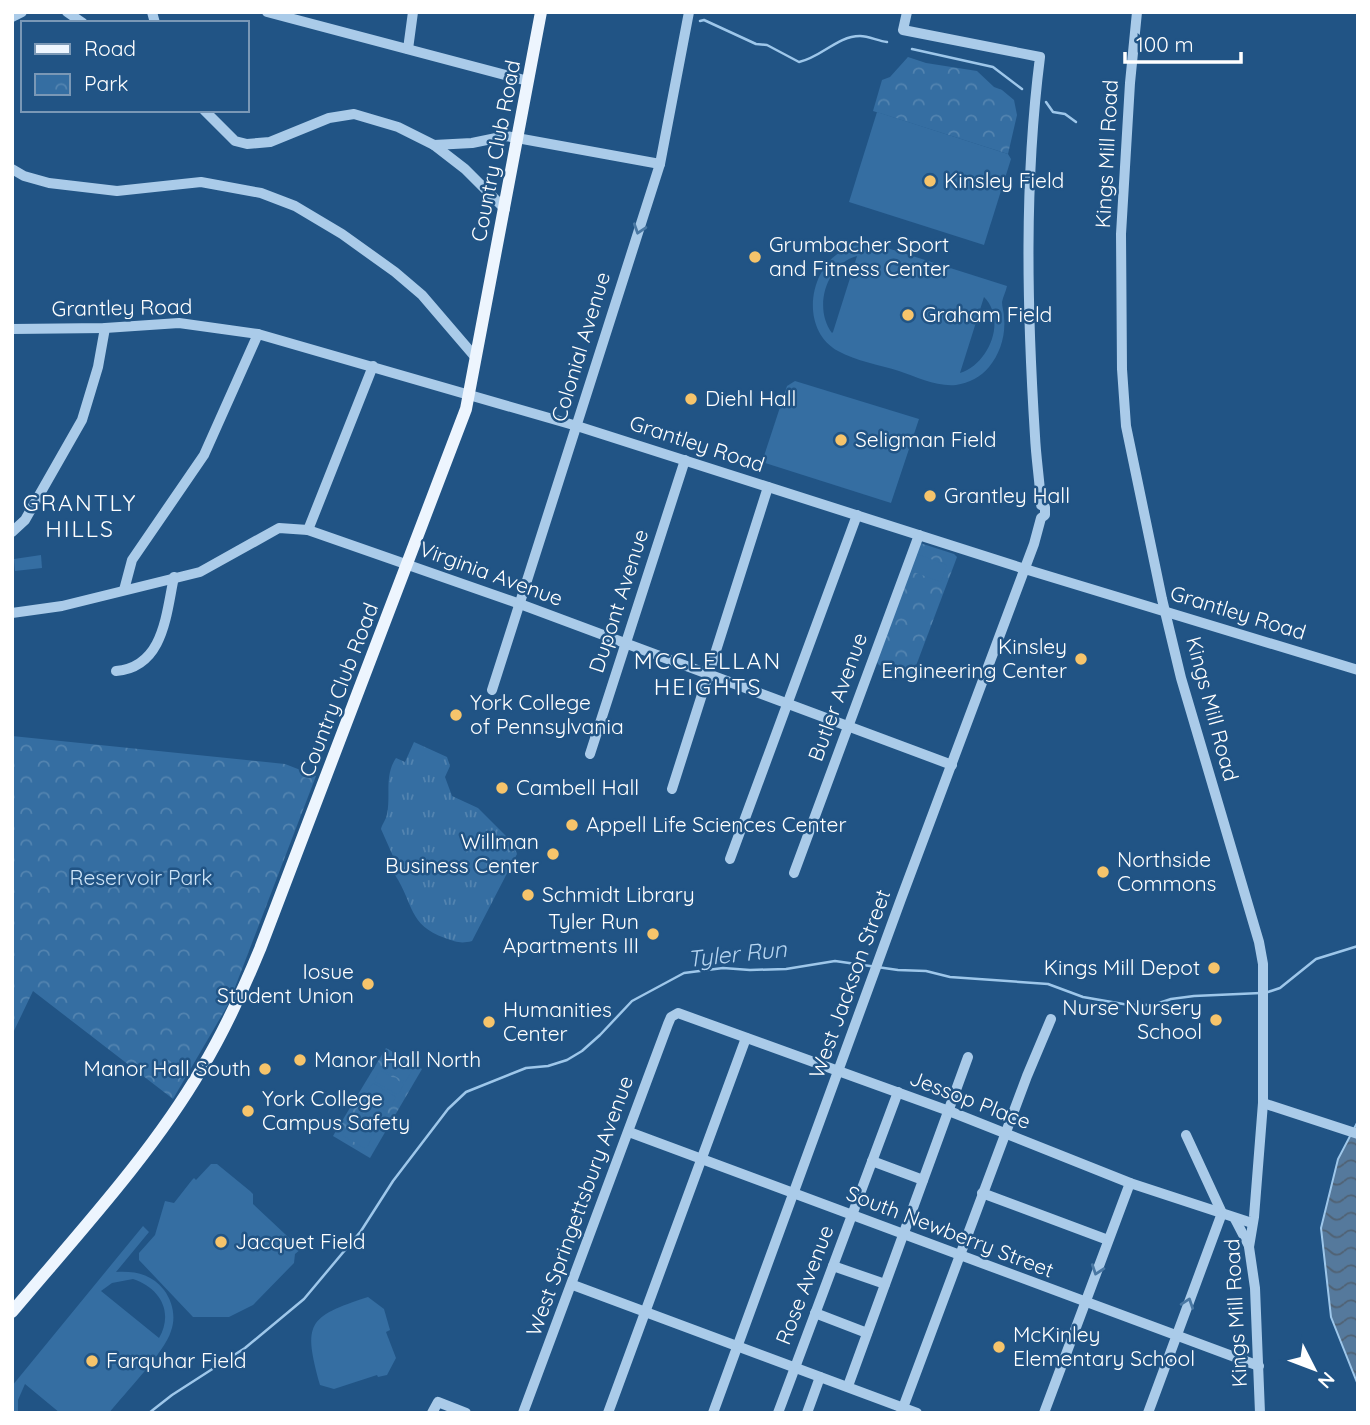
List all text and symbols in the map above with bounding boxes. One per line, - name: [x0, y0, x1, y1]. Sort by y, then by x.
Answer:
- legend: [21, 21, 248, 112]
- scale bar: [1125, 21, 1240, 65]
- text: 100 m: [1136, 31, 1194, 57]
- text: Road: [84, 35, 136, 61]
- street label: Country Club Road: [465, 58, 525, 244]
- text: Park: [84, 70, 128, 96]
- street label: Kings Mill Road: [1089, 79, 1123, 229]
- place label: Kinsley Field: [944, 167, 1064, 193]
- marker: Kinsley Field: [922, 173, 938, 189]
- one-way arrow: [632, 223, 647, 235]
- place label: Grumbacher Sport and Fitness Center: [769, 231, 950, 281]
- marker: Grumbacher Sport and Fitness Center: [747, 249, 763, 265]
- street label: Colonial Avenue: [545, 269, 615, 425]
- street label: Grantley Road: [51, 293, 192, 321]
- place label: Graham Field: [922, 301, 1052, 327]
- marker: Graham Field: [900, 307, 916, 323]
- place label: Diehl Hall: [705, 385, 796, 411]
- marker: Diehl Hall: [683, 391, 699, 407]
- street label: Grantley Road: [626, 409, 768, 477]
- place label: Seligman Field: [855, 426, 996, 452]
- marker: Seligman Field: [833, 432, 849, 448]
- place label: Grantley Hall: [944, 482, 1070, 508]
- district label: GRANTLY HILLS: [23, 488, 137, 543]
- marker: Grantley Hall: [922, 488, 938, 504]
- street label: Dupont Avenue: [583, 526, 653, 676]
- street label: Virginia Avenue: [416, 535, 567, 611]
- street label: Grantley Road: [1167, 579, 1309, 645]
- street label: Country Club Road: [293, 599, 383, 780]
- street label: Butler Avenue: [802, 629, 872, 764]
- place label: Kinsley Engineering Center: [881, 633, 1067, 683]
- street label: Kings Mill Road: [1181, 634, 1245, 784]
- district label: MCCLELLAN HEIGHTS: [634, 646, 782, 701]
- marker: Kinsley Engineering Center: [1073, 651, 1089, 667]
- place label: York College of Pennsylvania: [470, 689, 624, 739]
- marker: York College of Pennsylvania: [448, 707, 464, 723]
- place label: Cambell Hall: [516, 774, 639, 800]
- marker: Cambell Hall: [494, 780, 510, 796]
- place label: Appell Life Sciences Center: [586, 811, 847, 837]
- marker: Appell Life Sciences Center: [564, 817, 580, 833]
- place label: Willman Business Center: [385, 828, 539, 878]
- marker: Willman Business Center: [545, 846, 561, 862]
- place label: Northside Commons: [1117, 846, 1216, 896]
- park label: Reservoir Park: [69, 864, 213, 890]
- marker: Northside Commons: [1095, 864, 1111, 880]
- place label: Schmidt Library: [542, 881, 695, 907]
- street label: West Jackson Street: [803, 886, 895, 1082]
- marker: Schmidt Library: [520, 887, 536, 903]
- place label: Tyler Run Apartments III: [503, 908, 639, 958]
- marker: Tyler Run Apartments III: [645, 926, 661, 942]
- water label: Tyler Run: [686, 934, 789, 973]
- place label: Kings Mill Depot: [1044, 954, 1200, 980]
- place label: Iosue Student Union: [217, 958, 354, 1008]
- marker: Kings Mill Depot: [1206, 960, 1222, 976]
- marker: Iosue Student Union: [360, 976, 376, 992]
- place label: Nurse Nursery School: [1062, 994, 1202, 1044]
- place label: Humanities Center: [503, 996, 612, 1046]
- marker: Nurse Nursery School: [1208, 1012, 1224, 1028]
- marker: Humanities Center: [481, 1014, 497, 1030]
- place label: Manor Hall North: [314, 1046, 481, 1072]
- marker: Manor Hall North: [292, 1052, 308, 1068]
- place label: Manor Hall South: [84, 1055, 251, 1081]
- marker: Manor Hall South: [257, 1061, 273, 1077]
- street label: Jessop Place: [906, 1064, 1035, 1134]
- street label: West Springettsbury Avenue: [520, 1072, 638, 1339]
- place label: York College Campus Safety: [262, 1085, 410, 1135]
- marker: York College Campus Safety: [240, 1103, 256, 1119]
- street label: South Newberry Street: [843, 1180, 1058, 1283]
- street label: Rose Avenue: [769, 1221, 839, 1348]
- place label: Jacquet Field: [235, 1228, 366, 1254]
- marker: Jacquet Field: [213, 1234, 229, 1250]
- street label: Kings Mill Road: [1218, 1238, 1252, 1388]
- one-way arrow: [1091, 1263, 1105, 1275]
- one-way arrow: [1180, 1297, 1194, 1309]
- place label: McKinley Elementary School: [1013, 1321, 1195, 1371]
- north arrow: [1279, 1334, 1349, 1404]
- marker: McKinley Elementary School: [991, 1339, 1007, 1355]
- place label: Farquhar Field: [106, 1347, 247, 1373]
- marker: Farquhar Field: [84, 1353, 100, 1369]
- text: N: [1313, 1367, 1340, 1394]

